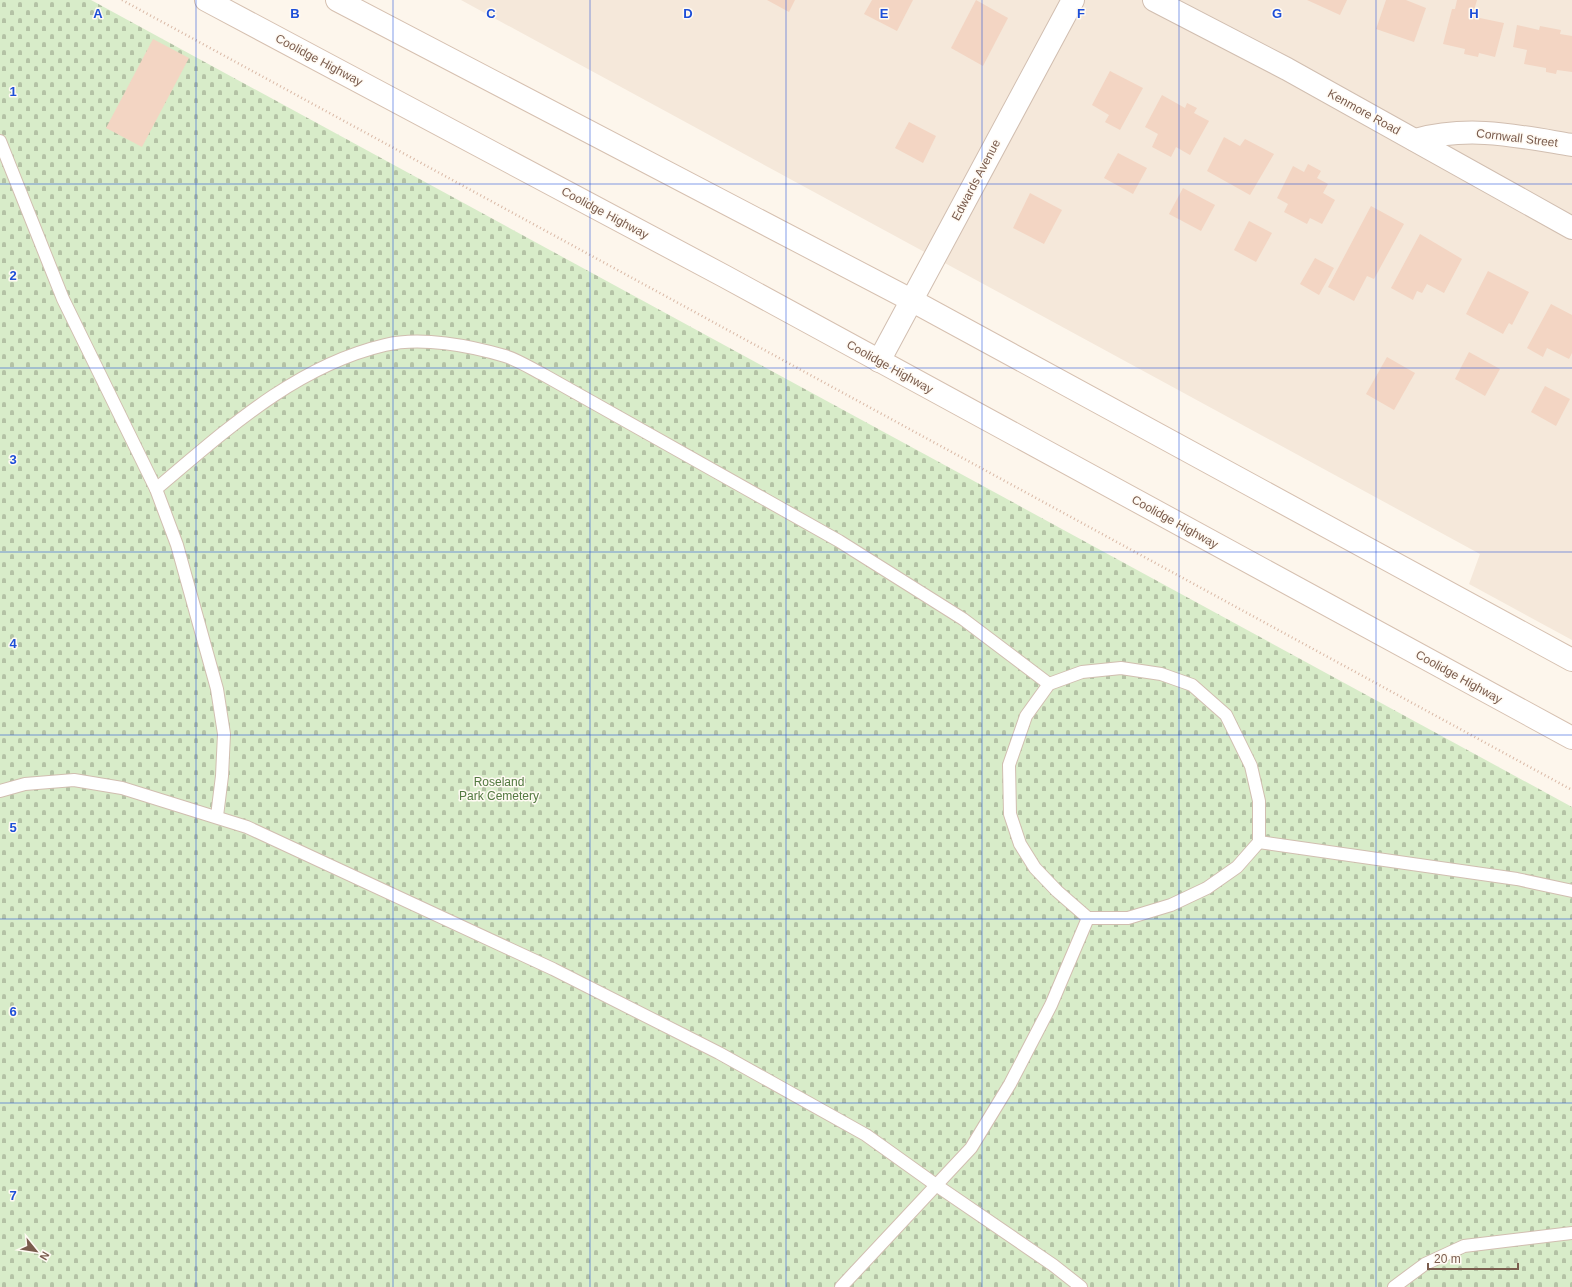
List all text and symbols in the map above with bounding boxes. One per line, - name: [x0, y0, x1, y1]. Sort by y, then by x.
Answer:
- text: A: [93, 6, 103, 21]
- text: B: [290, 6, 300, 21]
- text: C: [486, 6, 496, 21]
- text: D: [683, 6, 693, 21]
- text: E: [880, 6, 889, 21]
- text: F: [1077, 6, 1085, 21]
- text: G: [1272, 6, 1282, 21]
- text: H: [1469, 6, 1479, 21]
- street label: Coolidge Highway: [273, 31, 365, 89]
- text: 1: [9, 84, 17, 99]
- street label: Kenmore Road: [1325, 86, 1403, 138]
- street label: Cornwall Street: [1475, 126, 1559, 150]
- street label: Edwards Avenue: [949, 137, 1003, 223]
- street label: Coolidge Highway: [559, 184, 651, 242]
- text: 2: [9, 268, 17, 283]
- street label: Coolidge Highway: [844, 337, 936, 397]
- text: 3: [9, 452, 17, 467]
- street label: Coolidge Highway: [1129, 492, 1221, 552]
- text: 4: [9, 636, 17, 651]
- street label: Coolidge Highway: [1413, 647, 1505, 707]
- park label: Roseland Park Cemetery: [459, 775, 539, 803]
- text: 5: [9, 820, 17, 835]
- text: 6: [9, 1004, 17, 1019]
- text: 7: [9, 1188, 17, 1203]
- north arrow: [16, 1231, 56, 1271]
- scale bar: [1428, 1245, 1518, 1271]
- text: N: [37, 1250, 52, 1262]
- text: 20 m: [1434, 1252, 1461, 1266]

